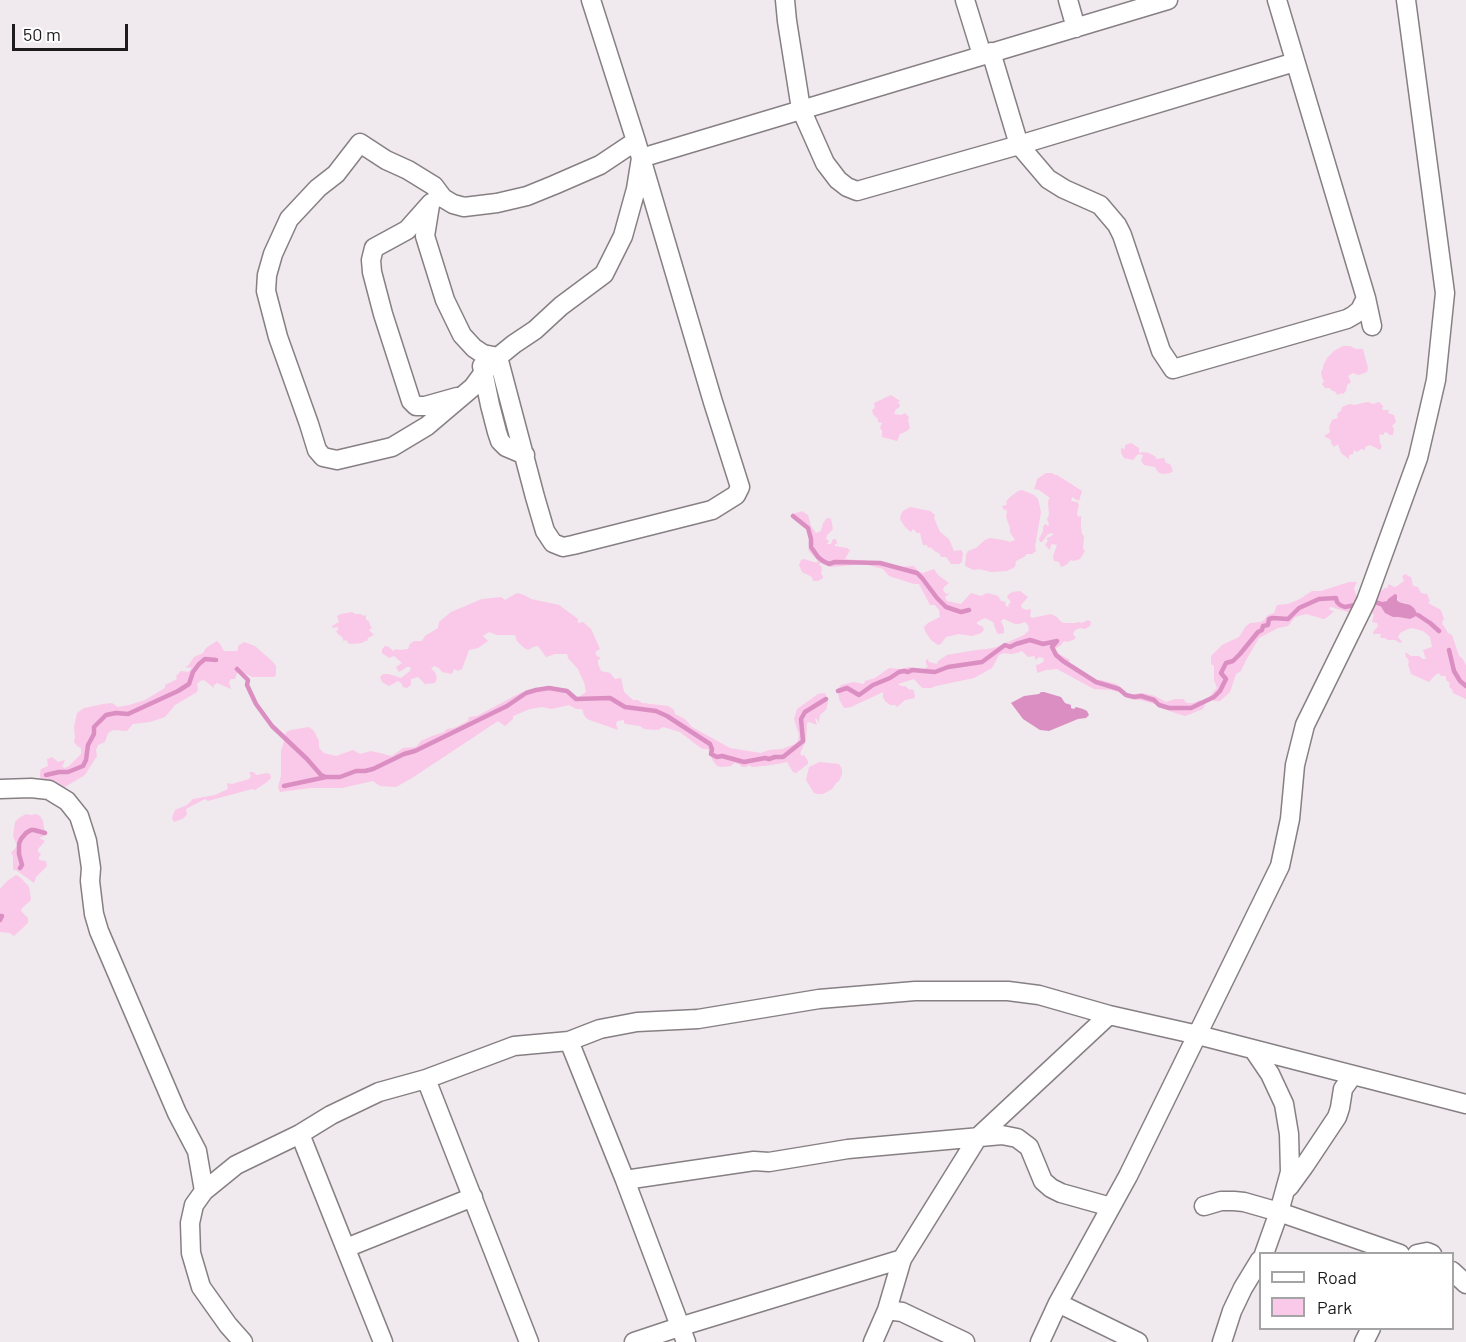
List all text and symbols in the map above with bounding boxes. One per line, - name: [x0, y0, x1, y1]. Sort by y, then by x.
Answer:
- scale bar: [15, 12, 130, 50]
- text: 50 m: [23, 23, 61, 45]
- legend: [1259, 1252, 1454, 1330]
- text: Road: [1317, 1266, 1357, 1288]
- text: Park: [1317, 1296, 1352, 1318]

